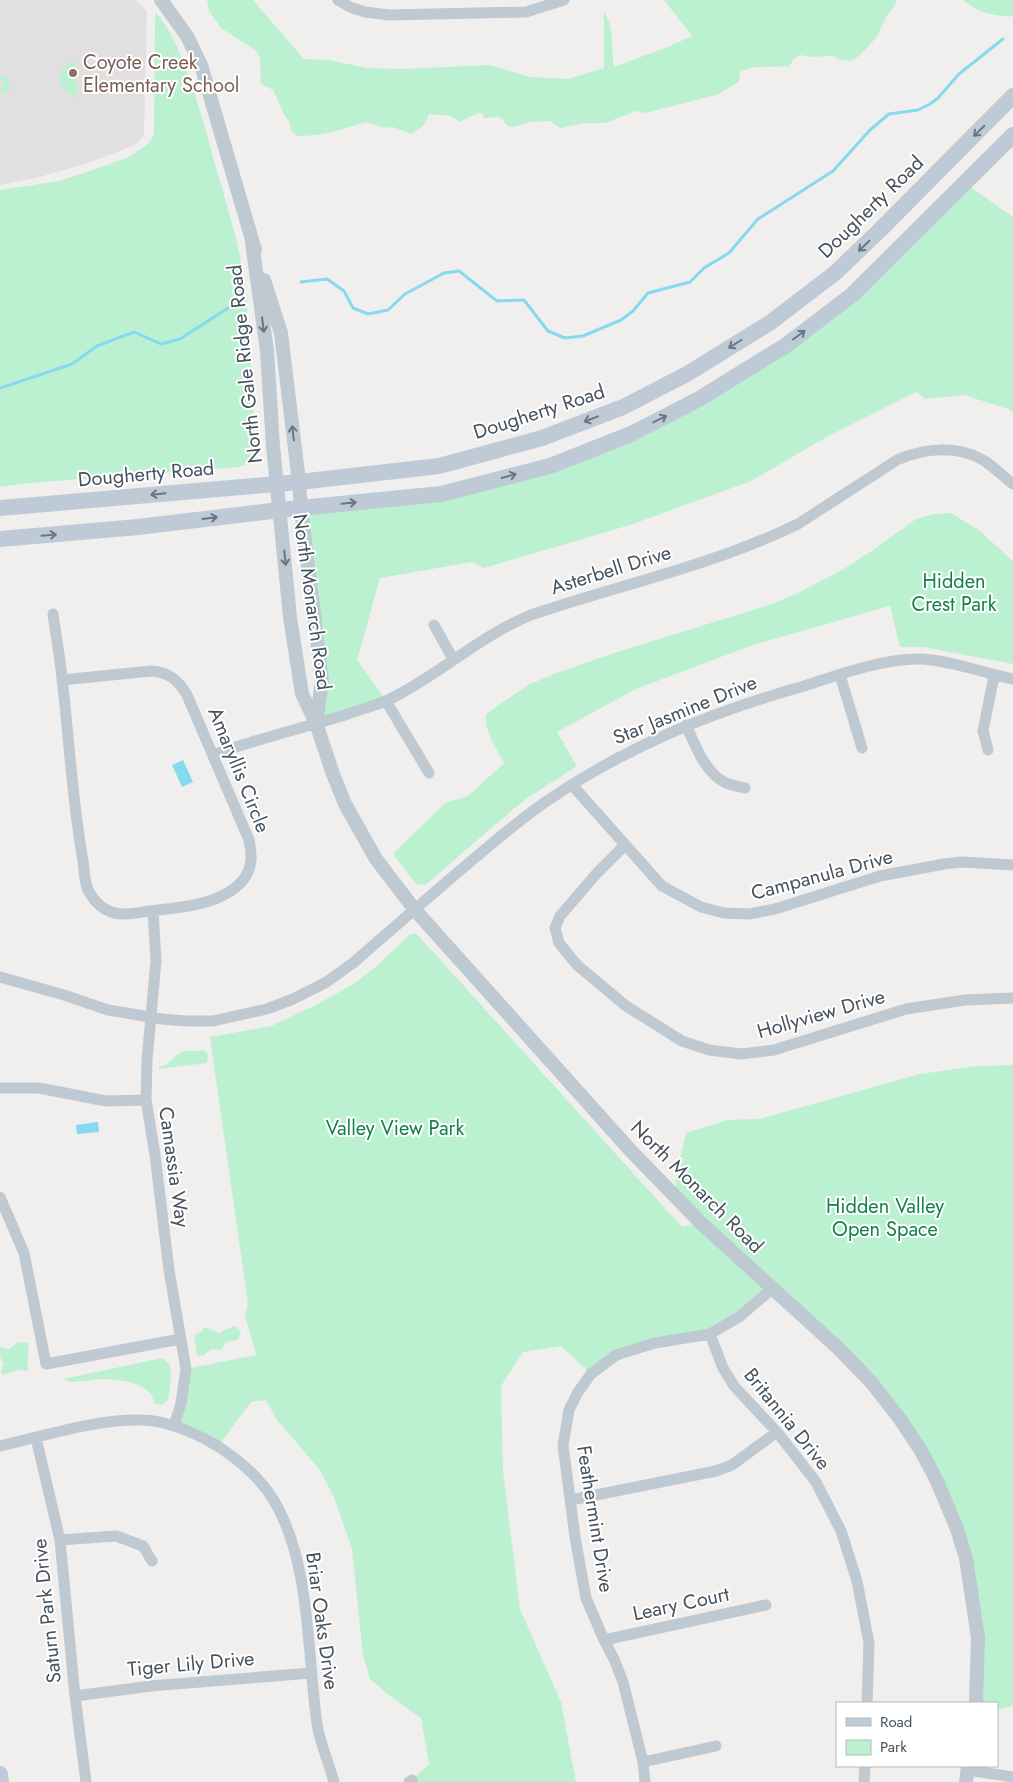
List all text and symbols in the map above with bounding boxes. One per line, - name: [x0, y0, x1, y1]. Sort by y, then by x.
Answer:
- place label: Coyote Creek Elementary School: [83, 48, 239, 100]
- marker: Coyote Creek Elementary School: [67, 67, 79, 79]
- one-way arrow: [972, 125, 985, 137]
- street label: Dougherty Road: [812, 149, 930, 265]
- one-way arrow: [857, 240, 870, 252]
- street label: North Gale Ridge Road: [220, 263, 270, 465]
- one-way arrow: [258, 317, 268, 333]
- one-way arrow: [792, 330, 806, 340]
- one-way arrow: [729, 340, 743, 350]
- street label: Dougherty Road: [469, 377, 609, 447]
- one-way arrow: [653, 414, 668, 424]
- one-way arrow: [584, 415, 599, 424]
- one-way arrow: [288, 426, 298, 442]
- street label: Dougherty Road: [77, 454, 215, 494]
- one-way arrow: [500, 471, 516, 481]
- one-way arrow: [151, 490, 167, 499]
- one-way arrow: [341, 498, 357, 508]
- street label: North Monarch Road: [285, 512, 339, 692]
- one-way arrow: [202, 513, 218, 523]
- one-way arrow: [40, 530, 56, 539]
- street label: Asterbell Drive: [547, 538, 675, 602]
- one-way arrow: [280, 550, 289, 566]
- park label: Hidden Crest Park: [911, 567, 997, 619]
- street label: Star Jasmine Drive: [609, 668, 761, 752]
- street label: Amaryllis Circle: [201, 703, 277, 837]
- street label: Campanula Drive: [748, 842, 896, 908]
- street label: Hollyview Drive: [754, 982, 888, 1046]
- street label: Camassia Way: [151, 1105, 197, 1229]
- park label: Valley View Park: [326, 1114, 464, 1143]
- street label: North Monarch Road: [624, 1114, 770, 1260]
- park label: Hidden Valley Open Space: [826, 1192, 944, 1244]
- street label: Britannia Drive: [737, 1362, 837, 1476]
- street label: Feathermint Drive: [569, 1443, 621, 1595]
- street label: Saturn Park Drive: [25, 1537, 69, 1685]
- street label: Briar Oaks Drive: [298, 1550, 346, 1692]
- street label: Leary Court: [630, 1580, 732, 1628]
- street label: Tiger Lily Drive: [126, 1644, 256, 1684]
- legend: [836, 1702, 998, 1767]
- text: Road: [880, 1711, 912, 1733]
- text: Park: [880, 1736, 907, 1758]

